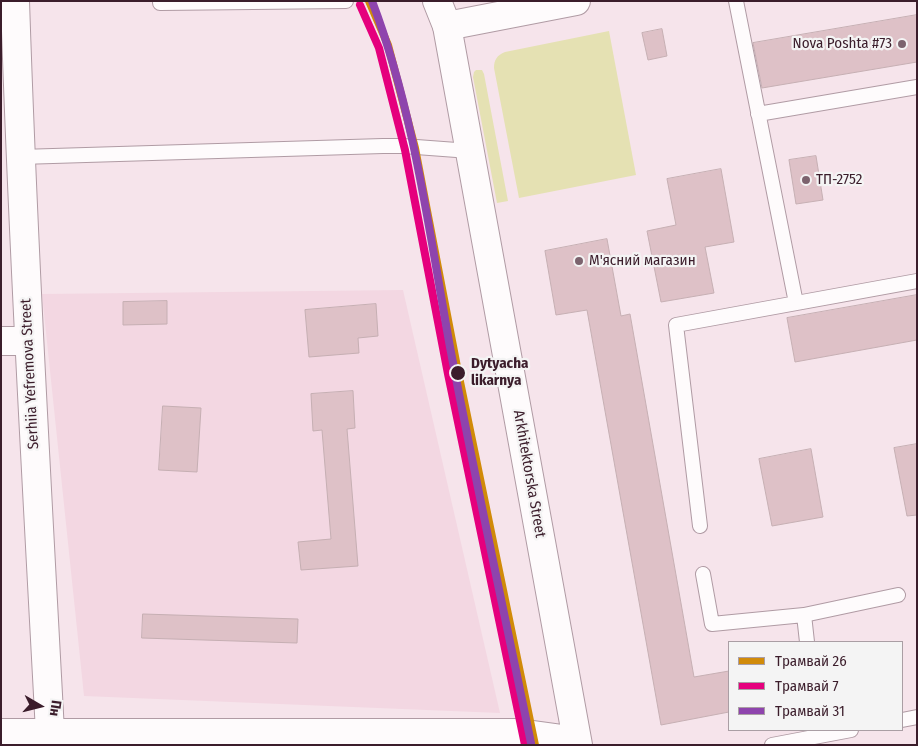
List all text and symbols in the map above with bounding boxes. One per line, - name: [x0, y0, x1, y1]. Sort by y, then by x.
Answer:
- place label: Nova Poshta #73: [793, 35, 892, 53]
- marker: Nova Poshta #73: [896, 38, 908, 50]
- place label: ТП-2752: [816, 171, 862, 189]
- marker: ТП-2752: [800, 174, 812, 186]
- place label: М'ясний магазин: [589, 252, 696, 270]
- marker: М'ясний магазин: [573, 255, 585, 267]
- street label: Serhiia Yefremova Street: [17, 298, 43, 450]
- place label: Dytyacha likarnya: [471, 355, 528, 390]
- marker: Dytyacha likarnya: [449, 364, 467, 382]
- street label: Arkhitektorska Street: [509, 409, 549, 539]
- legend: [728, 641, 903, 731]
- text: Трамвай 26: [775, 652, 847, 670]
- text: Трамвай 7: [775, 677, 839, 695]
- north arrow: [15, 681, 65, 731]
- text: Пн: [46, 699, 65, 717]
- text: Трамвай 31: [775, 702, 845, 720]

